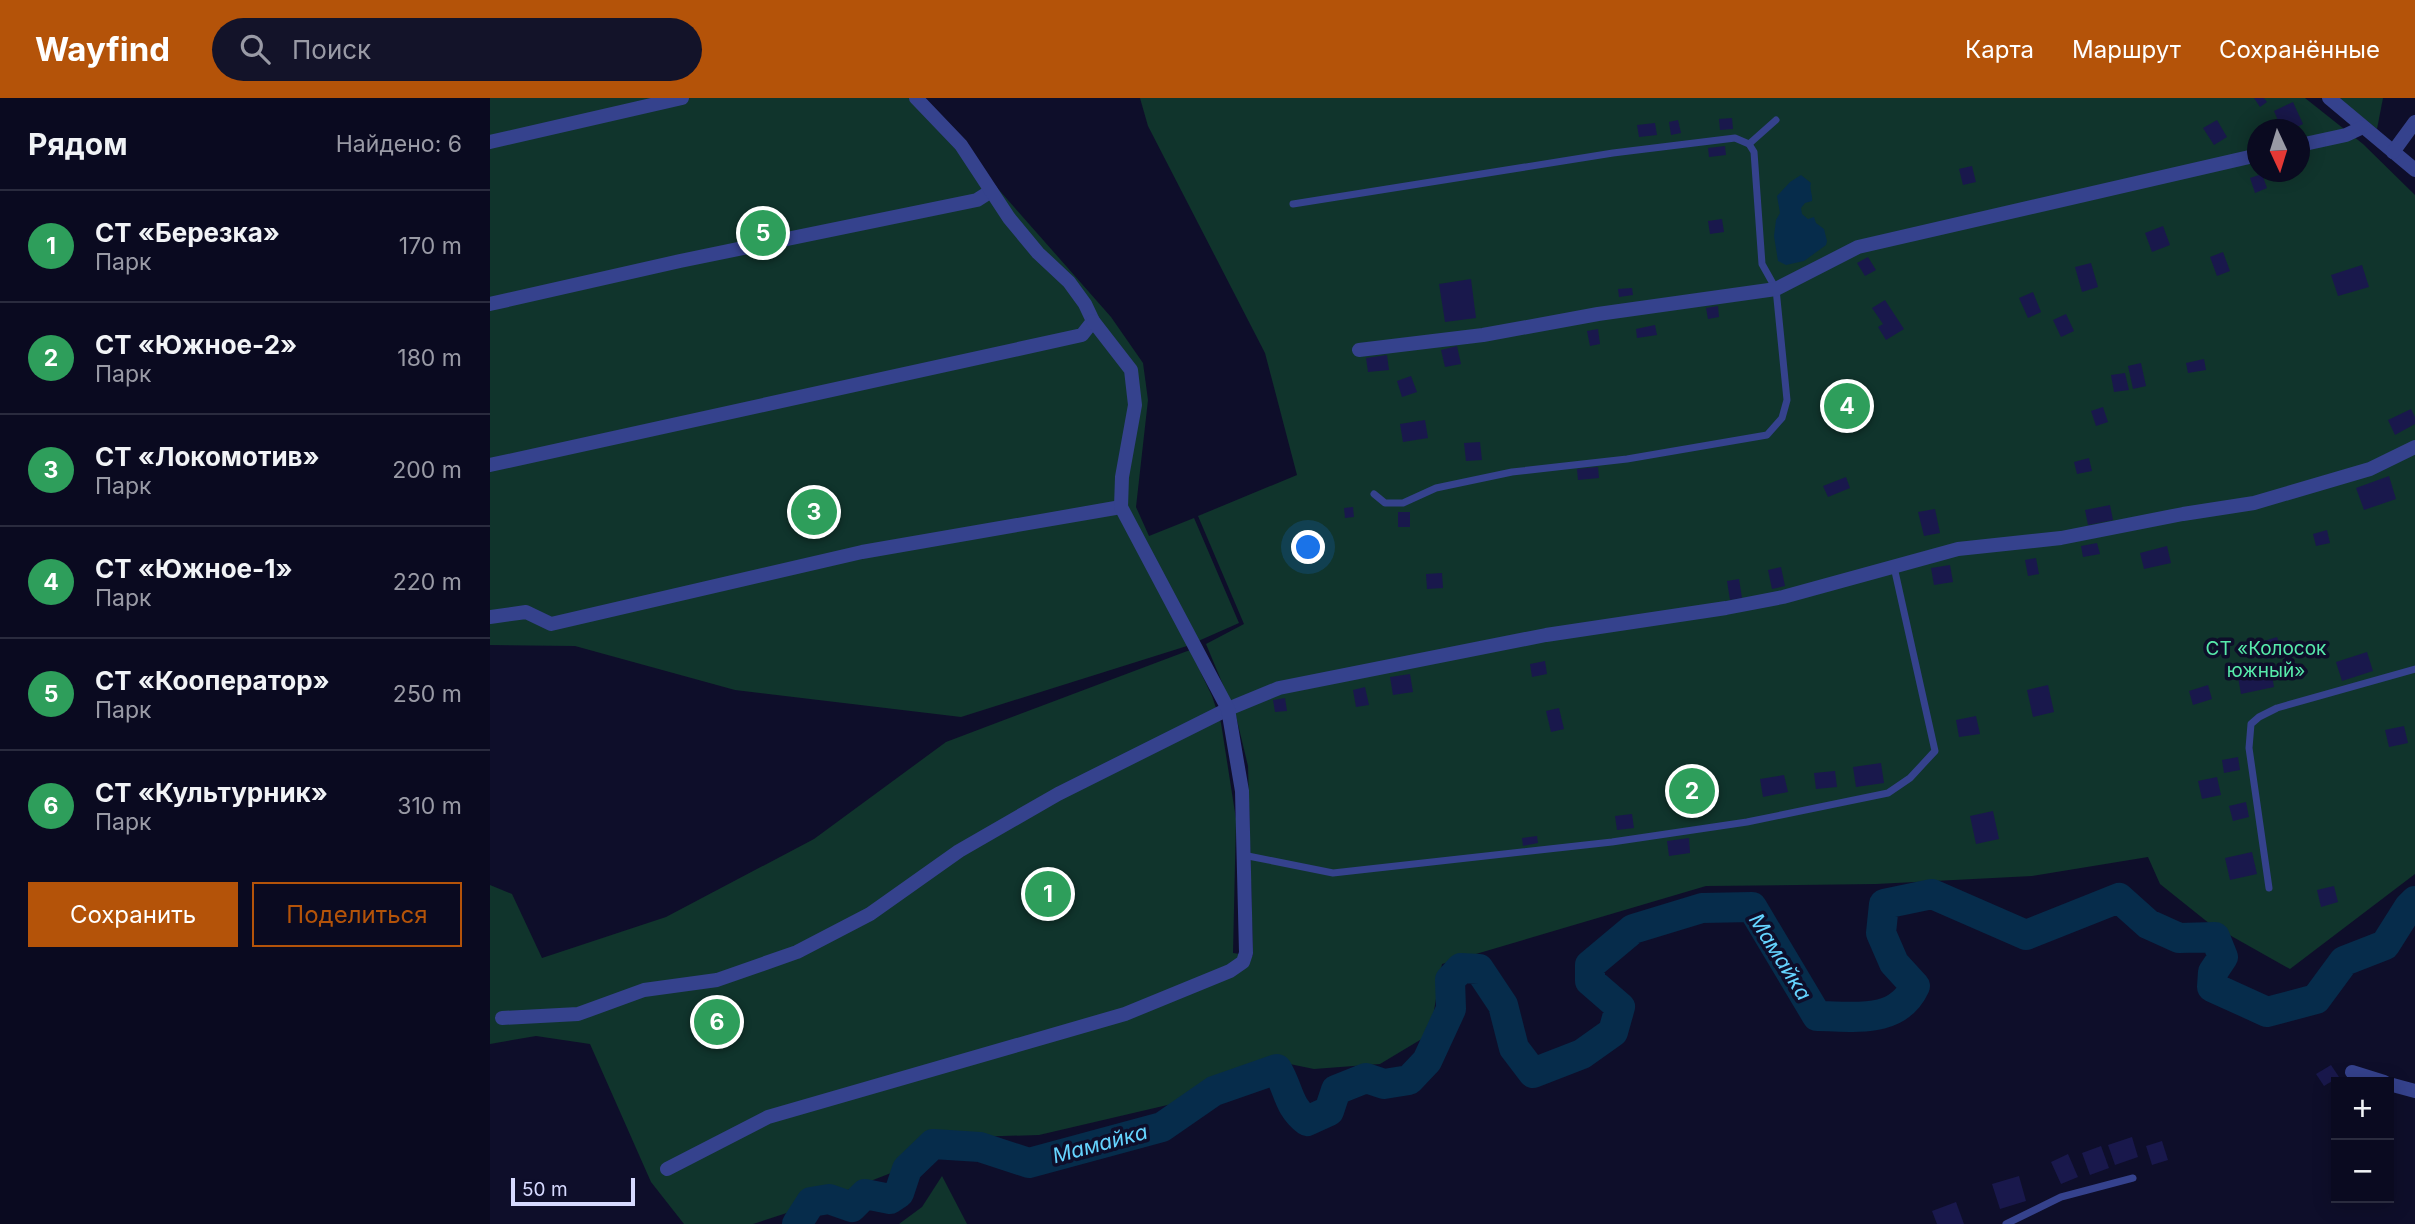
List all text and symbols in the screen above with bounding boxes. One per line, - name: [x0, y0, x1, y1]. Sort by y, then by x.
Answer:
- search box: [212, 18, 702, 81]
- text: Wayfind: [35, 29, 170, 69]
- icon: search: [236, 30, 274, 68]
- text: Поиск: [292, 34, 371, 65]
- text: Карта: [1965, 35, 2034, 64]
- text: Маршрут: [2072, 35, 2181, 64]
- text: Сохранённые: [2219, 35, 2380, 64]
- north arrow: [2247, 119, 2310, 182]
- text: Рядом: [28, 126, 128, 162]
- text: Найдено: 6: [336, 130, 462, 158]
- pin: 5: [740, 207, 786, 259]
- text: СТ «Березка»: [95, 217, 280, 248]
- text: 1: [46, 232, 56, 260]
- text: 170 m: [399, 232, 462, 260]
- text: Парк: [95, 248, 152, 276]
- text: СТ «Южное-2»: [95, 329, 297, 360]
- text: 2: [44, 344, 58, 372]
- text: 180 m: [397, 344, 462, 372]
- text: Парк: [95, 360, 152, 388]
- pin: 4: [1824, 380, 1870, 432]
- text: СТ «Локомотив»: [95, 441, 320, 472]
- text: 3: [44, 456, 58, 484]
- text: 200 m: [392, 456, 462, 484]
- text: Парк: [95, 472, 152, 500]
- pin: 3: [791, 486, 837, 538]
- your location: [1291, 530, 1325, 564]
- text: СТ «Южное-1»: [95, 553, 293, 584]
- text: 4: [43, 568, 59, 596]
- text: 220 m: [393, 568, 462, 596]
- text: Парк: [95, 584, 152, 612]
- park label: СТ «Колосок южный»: [2206, 637, 2327, 682]
- text: СТ «Кооператор»: [95, 665, 330, 696]
- text: 5: [44, 680, 58, 708]
- text: 250 m: [393, 680, 462, 708]
- text: Парк: [95, 696, 152, 724]
- pin: 2: [1669, 765, 1715, 817]
- text: СТ «Культурник»: [95, 777, 328, 808]
- text: 6: [44, 792, 58, 820]
- text: 310 m: [397, 792, 462, 820]
- text: Парк: [95, 808, 152, 836]
- pin: 1: [1025, 868, 1071, 920]
- button: Сохранить: [28, 882, 238, 947]
- button: Поделиться: [252, 882, 462, 947]
- water label: Мамайка: [1744, 909, 1817, 1005]
- pin: 6: [694, 996, 740, 1048]
- map controls: [2331, 1077, 2394, 1203]
- button: +: [2331, 1077, 2394, 1140]
- water label: Мамайка: [1049, 1119, 1150, 1168]
- button: −: [2331, 1140, 2394, 1203]
- scale bar: [511, 1175, 635, 1207]
- text: 50 m: [522, 1178, 568, 1201]

